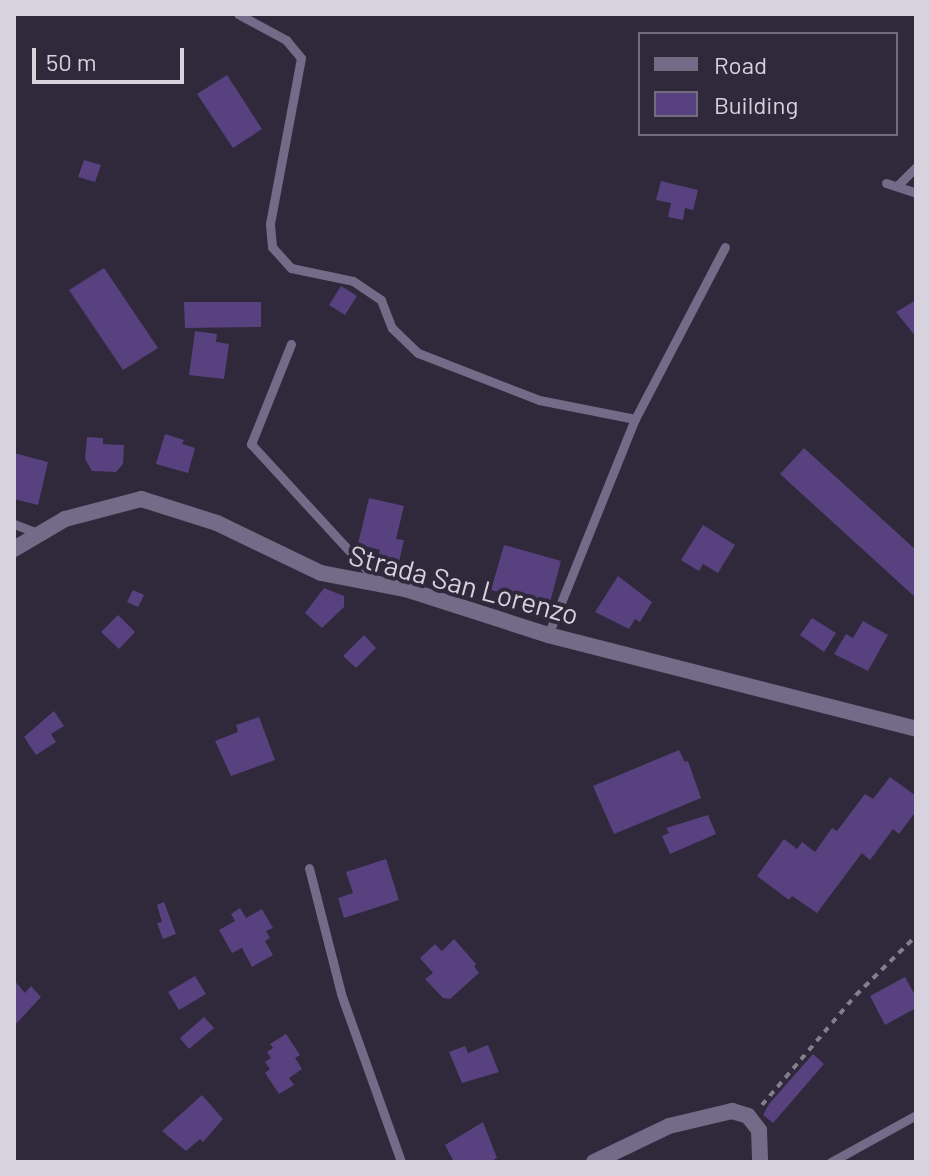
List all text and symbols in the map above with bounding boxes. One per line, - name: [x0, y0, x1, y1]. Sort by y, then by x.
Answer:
- scale bar: [36, 32, 188, 82]
- legend: [638, 32, 898, 136]
- text: 50 m: [46, 47, 97, 76]
- text: Road: [714, 50, 767, 79]
- text: Building: [714, 90, 798, 119]
- street label: Strada San Lorenzo: [345, 537, 583, 631]

